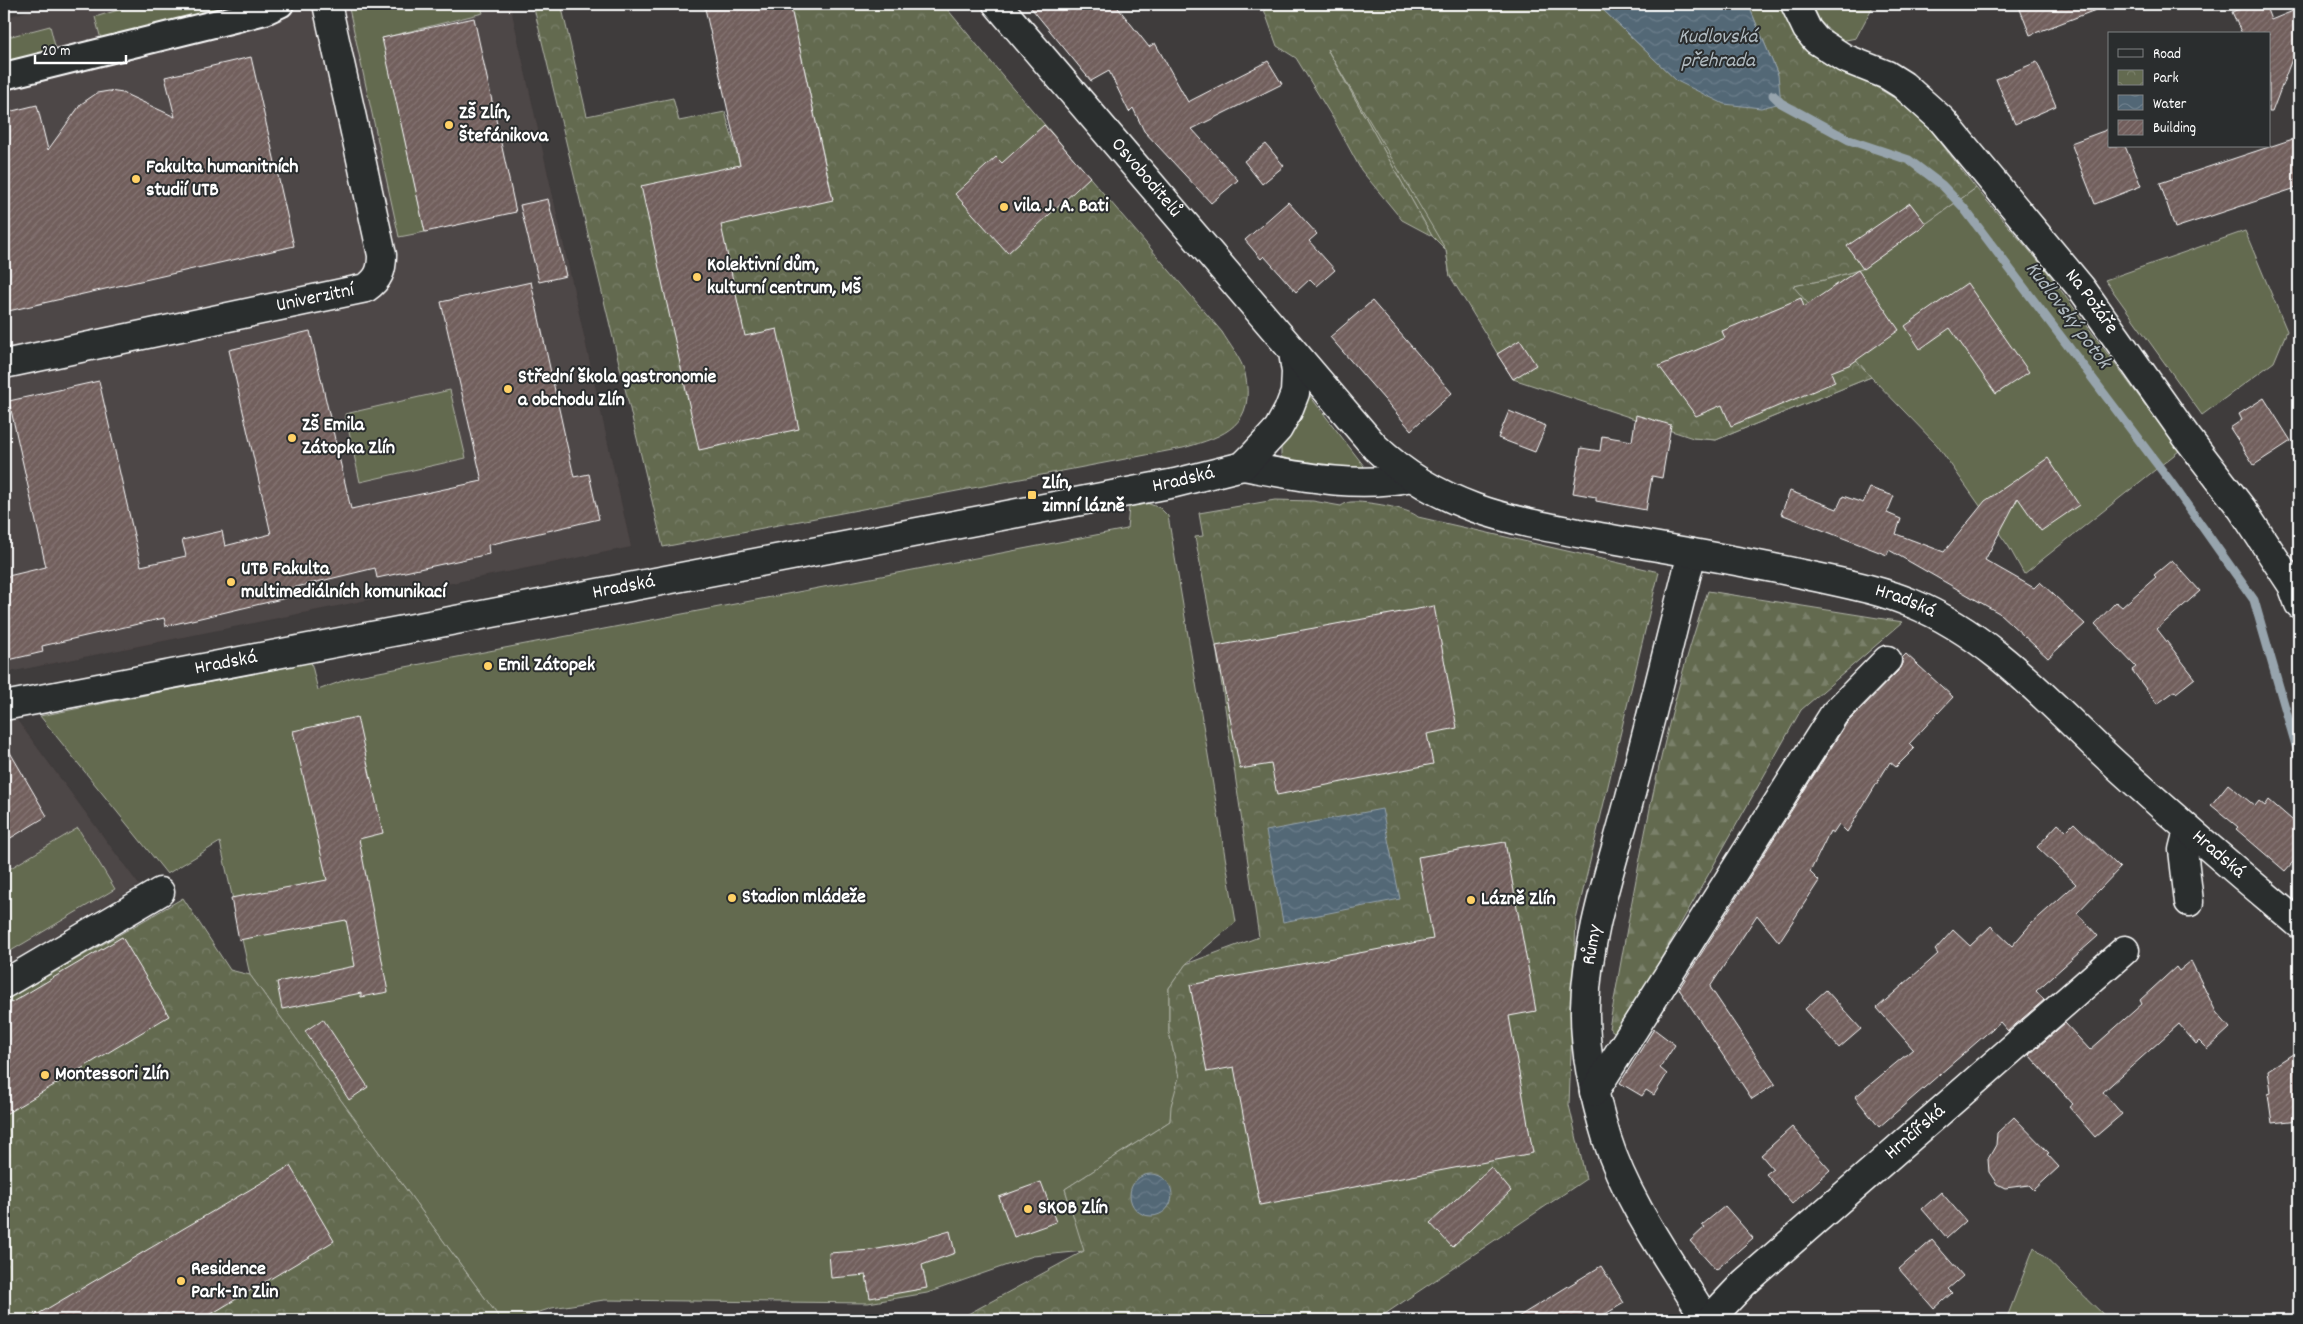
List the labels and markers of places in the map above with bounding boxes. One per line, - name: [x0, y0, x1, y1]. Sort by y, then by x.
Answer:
- place label: ZŠ Zlín, Štefánikova: [459, 100, 549, 151]
- marker: ZŠ Zlín, Štefánikova: [443, 119, 455, 131]
- place label: Fakulta humanitních studií UTB: [146, 154, 299, 205]
- marker: Fakulta humanitních studií UTB: [130, 173, 142, 185]
- place label: vila J. A. Bati: [1014, 193, 1109, 221]
- marker: vila J. A. Bati: [998, 201, 1010, 213]
- place label: Kolektivní dům, kulturní centrum, MŠ: [707, 252, 862, 303]
- marker: Kolektivní dům, kulturní centrum, MŠ: [691, 271, 703, 283]
- place label: Střední škola gastronomie a obchodu Zlín: [518, 364, 716, 415]
- marker: Střední škola gastronomie a obchodu Zlín: [502, 383, 514, 395]
- place label: ZŠ Emila Zátopka Zlín: [302, 412, 395, 463]
- marker: ZŠ Emila Zátopka Zlín: [286, 432, 298, 444]
- place label: Zlín, zimní lázně: [1042, 470, 1125, 521]
- marker: Zlín, zimní lázně: [1026, 489, 1038, 501]
- place label: UTB Fakulta multimediálních komunikací: [241, 556, 448, 607]
- marker: UTB Fakulta multimediálních komunikací: [225, 576, 237, 588]
- place label: Emil Zátopek: [498, 652, 595, 680]
- marker: Emil Zátopek: [482, 660, 494, 672]
- place label: Stadion mládeže: [742, 884, 866, 912]
- place label: Lázně Zlín: [1481, 886, 1556, 914]
- marker: Stadion mládeže: [726, 892, 738, 904]
- marker: Lázně Zlín: [1465, 894, 1477, 906]
- place label: Montessori Zlín: [55, 1061, 169, 1089]
- marker: Montessori Zlín: [39, 1069, 51, 1081]
- place label: SKOB Zlín: [1038, 1195, 1108, 1223]
- marker: SKOB Zlín: [1022, 1203, 1034, 1215]
- place label: Residence Park-In Zlin: [191, 1256, 278, 1307]
- marker: Residence Park-In Zlin: [175, 1275, 187, 1287]

